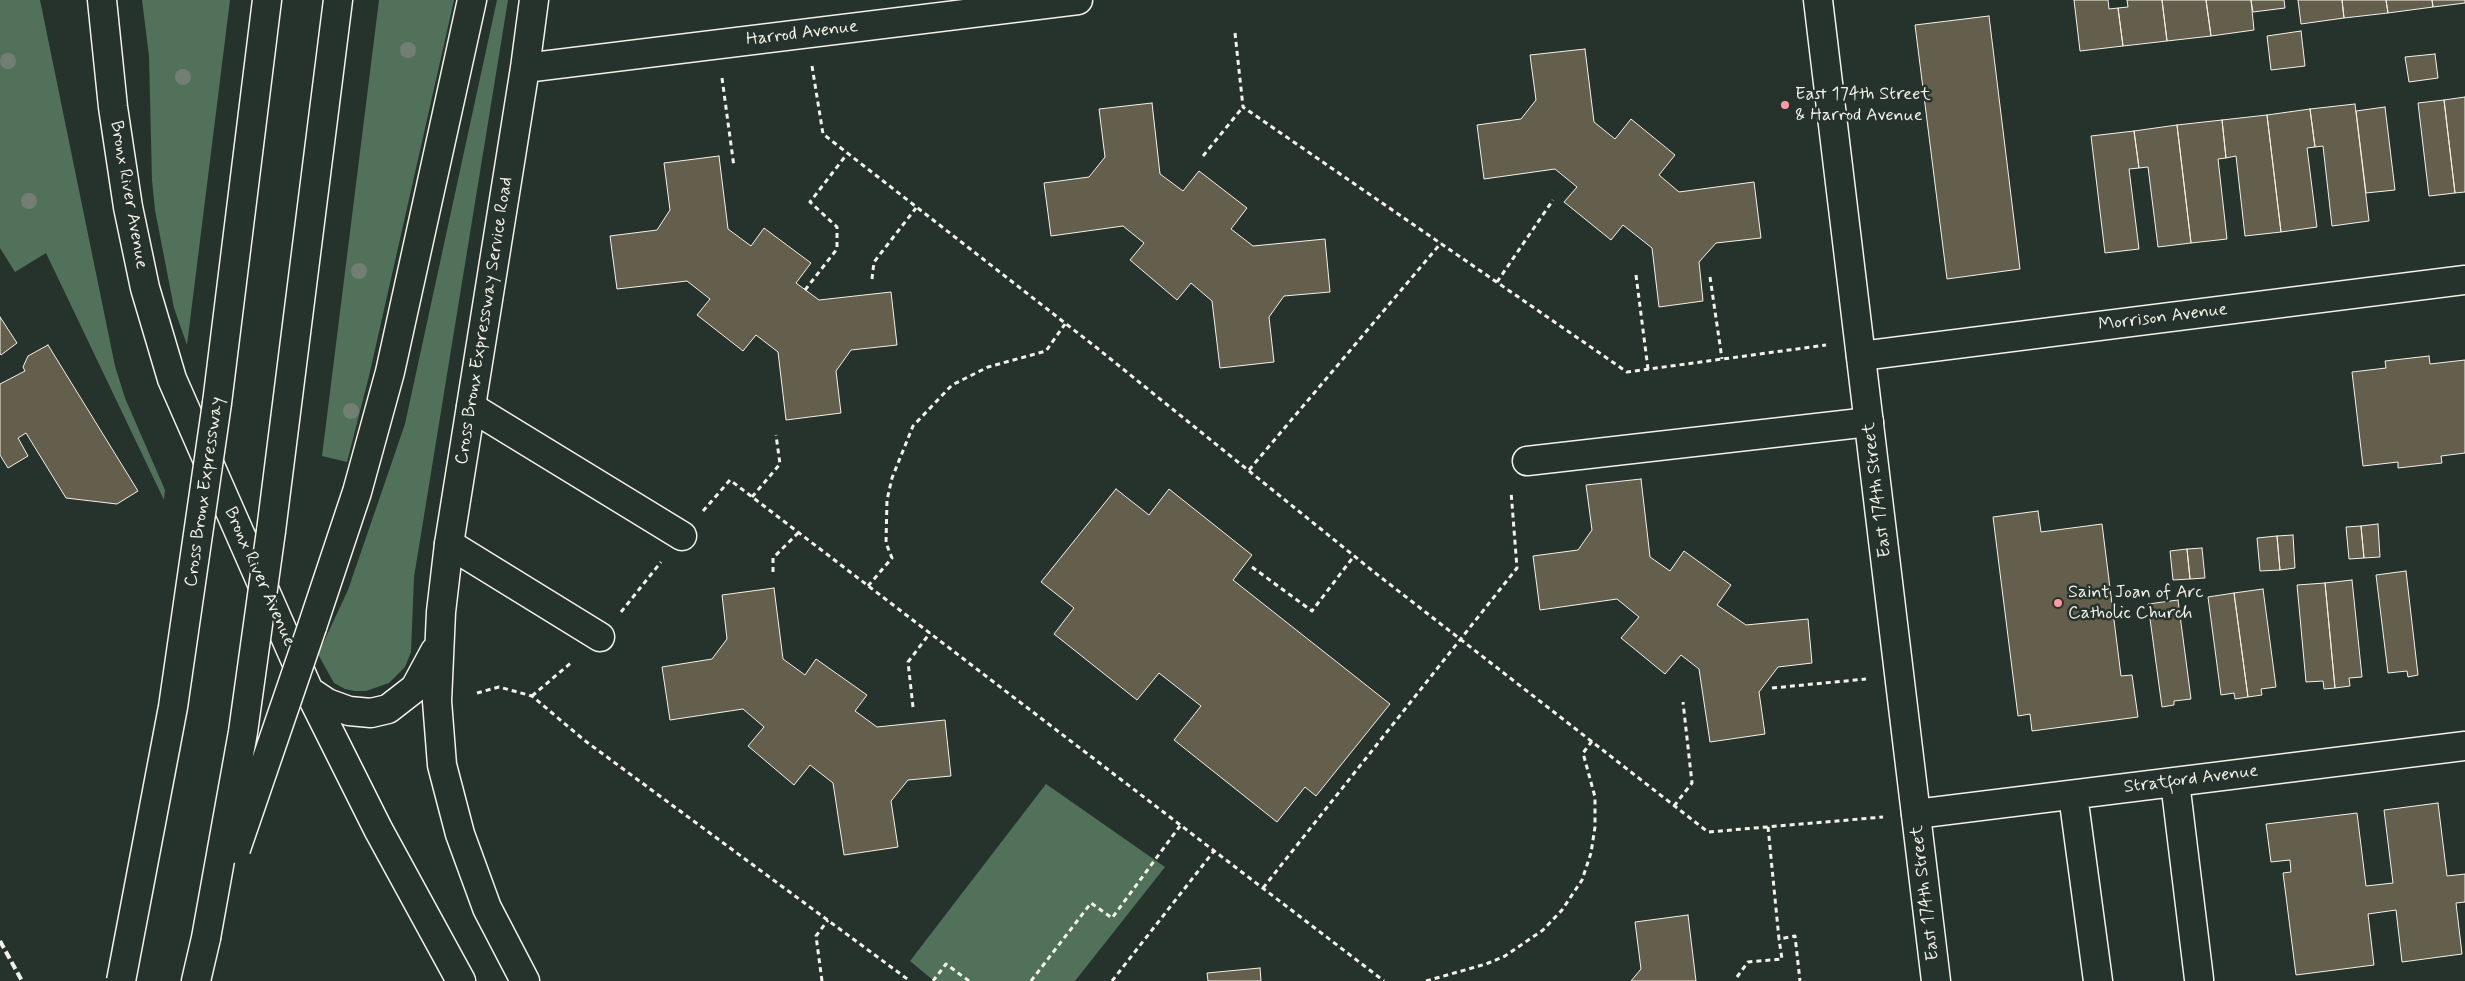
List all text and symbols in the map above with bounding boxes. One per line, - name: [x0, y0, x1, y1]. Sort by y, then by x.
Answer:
- street label: Harrod Avenue: [745, 16, 859, 52]
- place label: East 174th Street & Harrod Avenue: [1795, 84, 1931, 126]
- marker: East 174th Street & Harrod Avenue: [1779, 99, 1791, 111]
- street label: Bronx River Avenue: [104, 119, 152, 271]
- street label: Cross Bronx Expressway Service Road: [452, 176, 518, 466]
- street label: Morrison Avenue: [2097, 299, 2229, 337]
- street label: Cross Bronx Expressway: [181, 396, 229, 588]
- street label: East 174th Street: [1859, 421, 1897, 559]
- street label: Bronx River Avenue: [219, 504, 299, 650]
- place label: Saint Joan of Arc Catholic Church: [2068, 582, 2204, 624]
- marker: Saint Joan of Arc Catholic Church: [2052, 597, 2064, 609]
- street label: Stratford Avenue: [2123, 761, 2259, 799]
- street label: East 174th Street: [1907, 824, 1945, 962]

